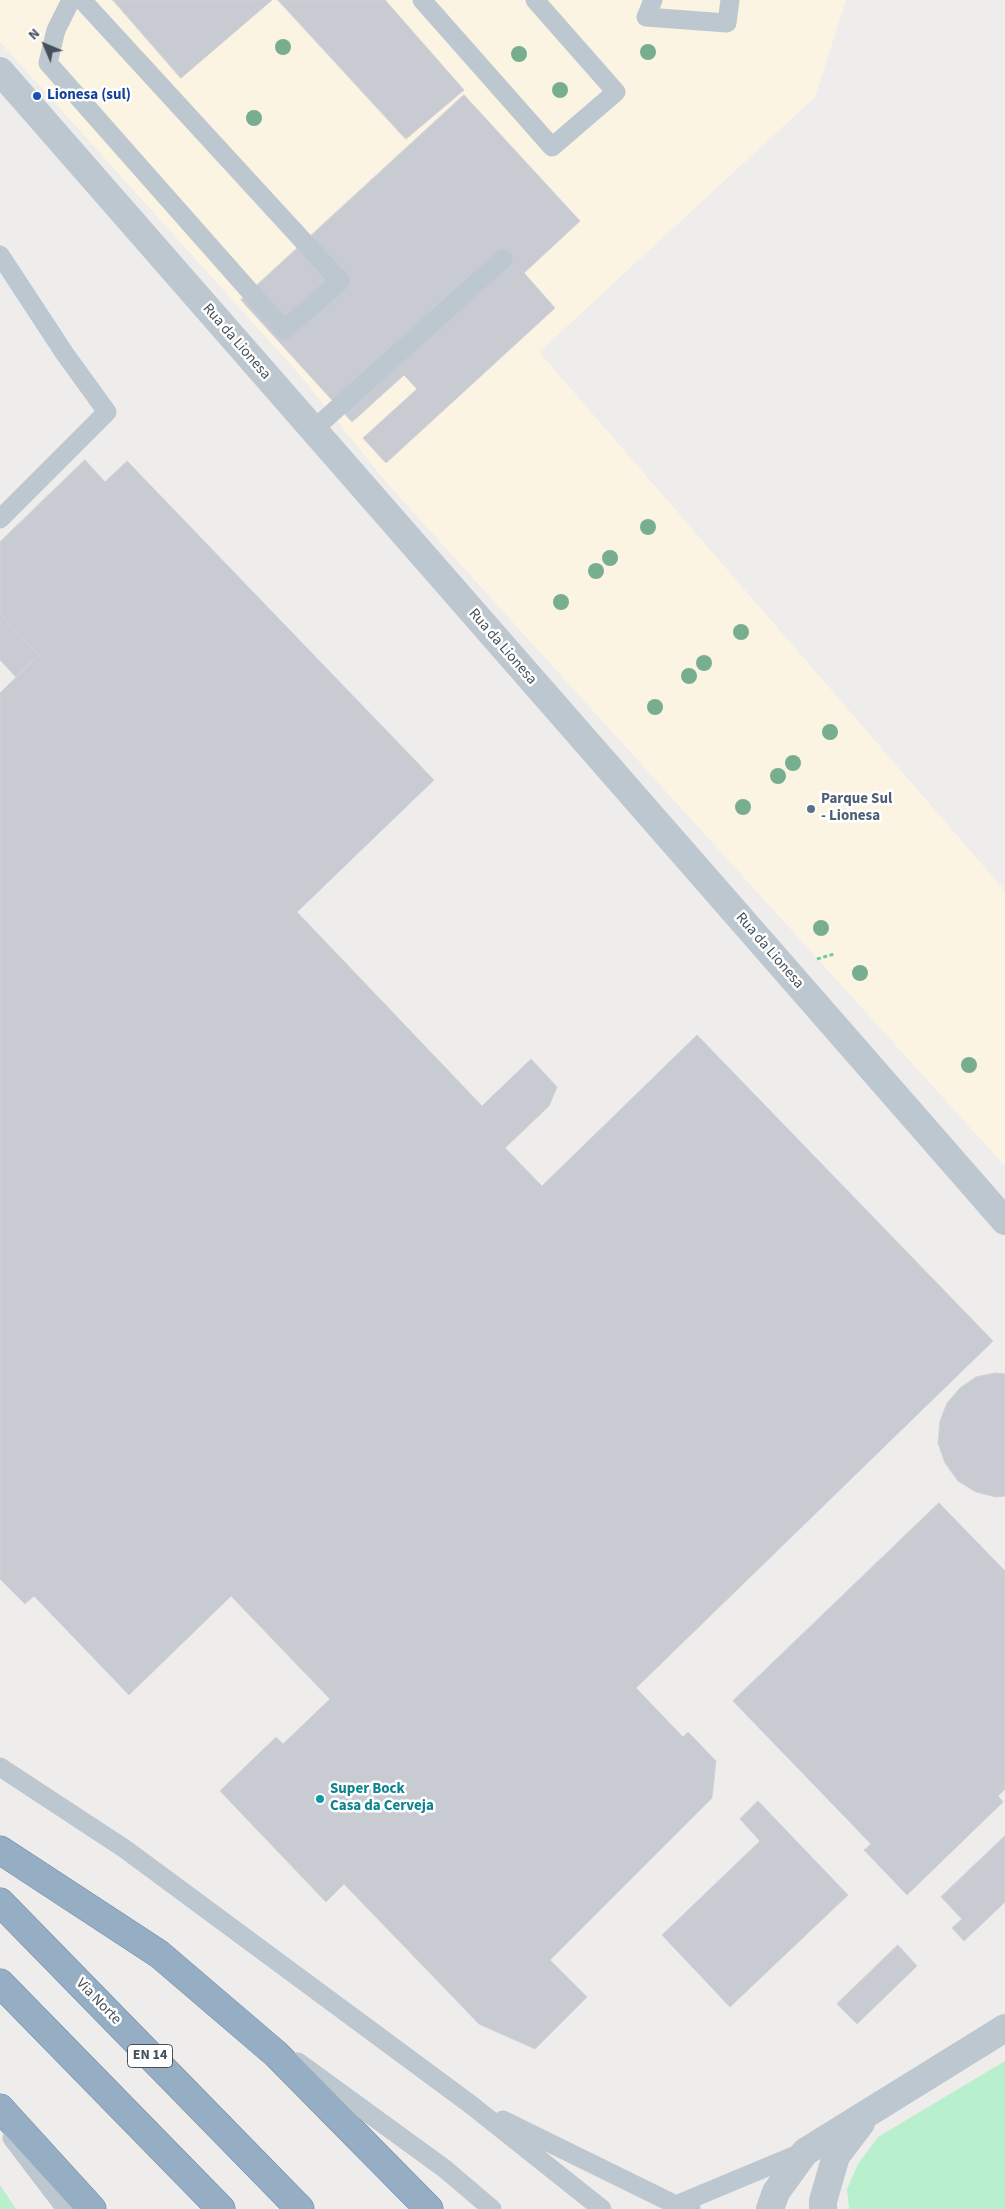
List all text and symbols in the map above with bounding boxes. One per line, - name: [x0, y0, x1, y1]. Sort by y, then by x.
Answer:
- north arrow: [20, 20, 70, 70]
- text: N: [24, 24, 45, 45]
- place label: Lionesa (sul): [47, 87, 131, 105]
- marker: Lionesa (sul): [31, 90, 43, 102]
- street label: Rua da Lionesa: [198, 300, 274, 384]
- street label: Rua da Lionesa: [464, 605, 540, 689]
- place label: Parque Sul - Lionesa: [821, 791, 892, 826]
- marker: Parque Sul - Lionesa: [805, 803, 817, 815]
- street label: Rua da Lionesa: [731, 909, 807, 993]
- place label: Super Bock Casa da Cerveja: [330, 1781, 434, 1816]
- marker: Super Bock Casa da Cerveja: [314, 1793, 326, 1805]
- street label: Via Norte: [72, 1975, 124, 2029]
- road number: EN 14: [128, 2044, 172, 2068]

